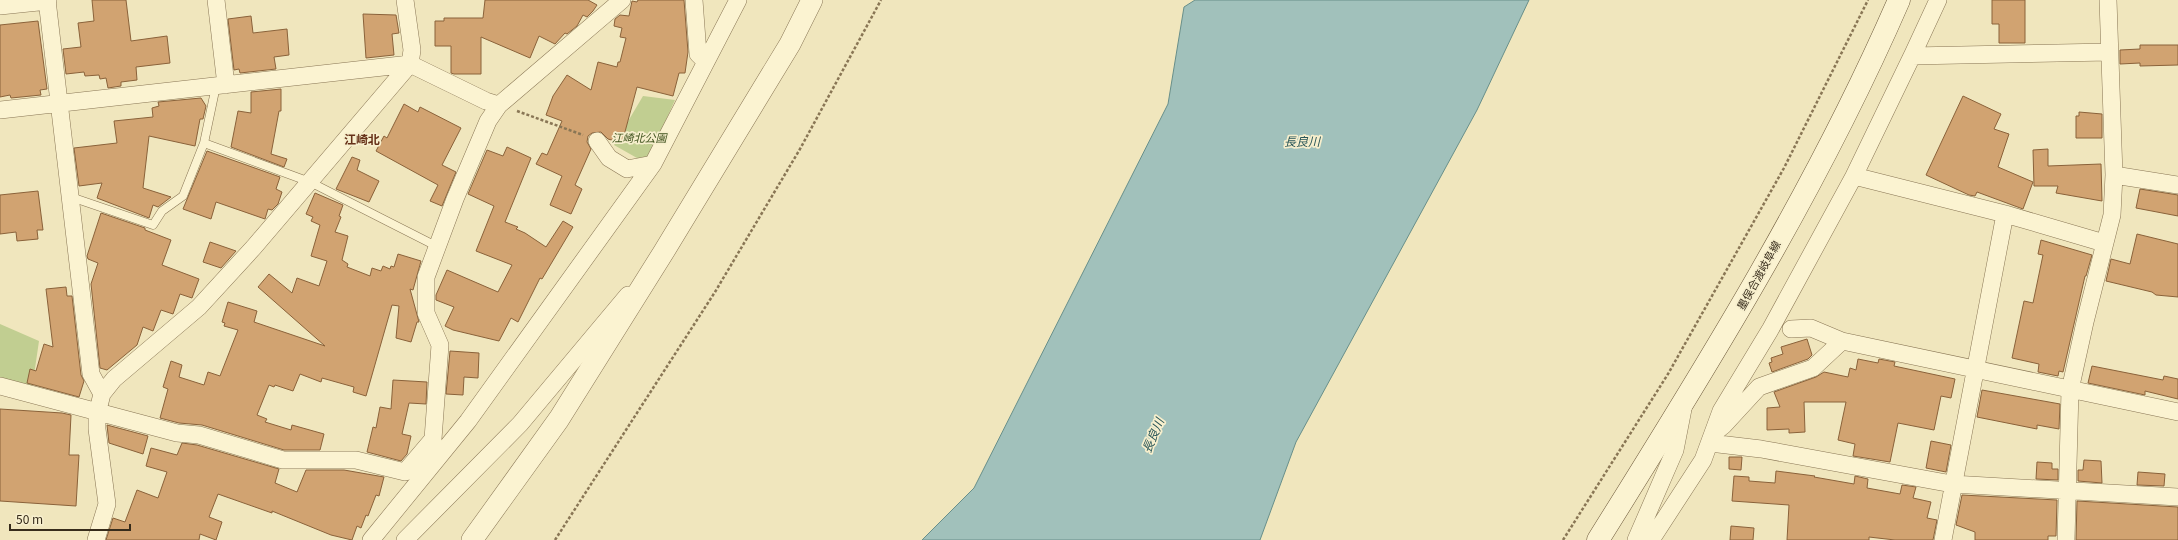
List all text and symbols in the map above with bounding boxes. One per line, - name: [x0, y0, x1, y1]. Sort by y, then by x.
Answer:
- park label: 江崎北公園: [612, 129, 668, 145]
- district label: 江崎北: [344, 130, 380, 147]
- water label: 長良川: [1284, 132, 1322, 149]
- street label: 墨俣合渡岐阜線: [1732, 237, 1784, 313]
- water label: 長良川: [1137, 413, 1168, 455]
- scale bar: [10, 506, 130, 532]
- text: 50 m: [16, 510, 43, 527]

